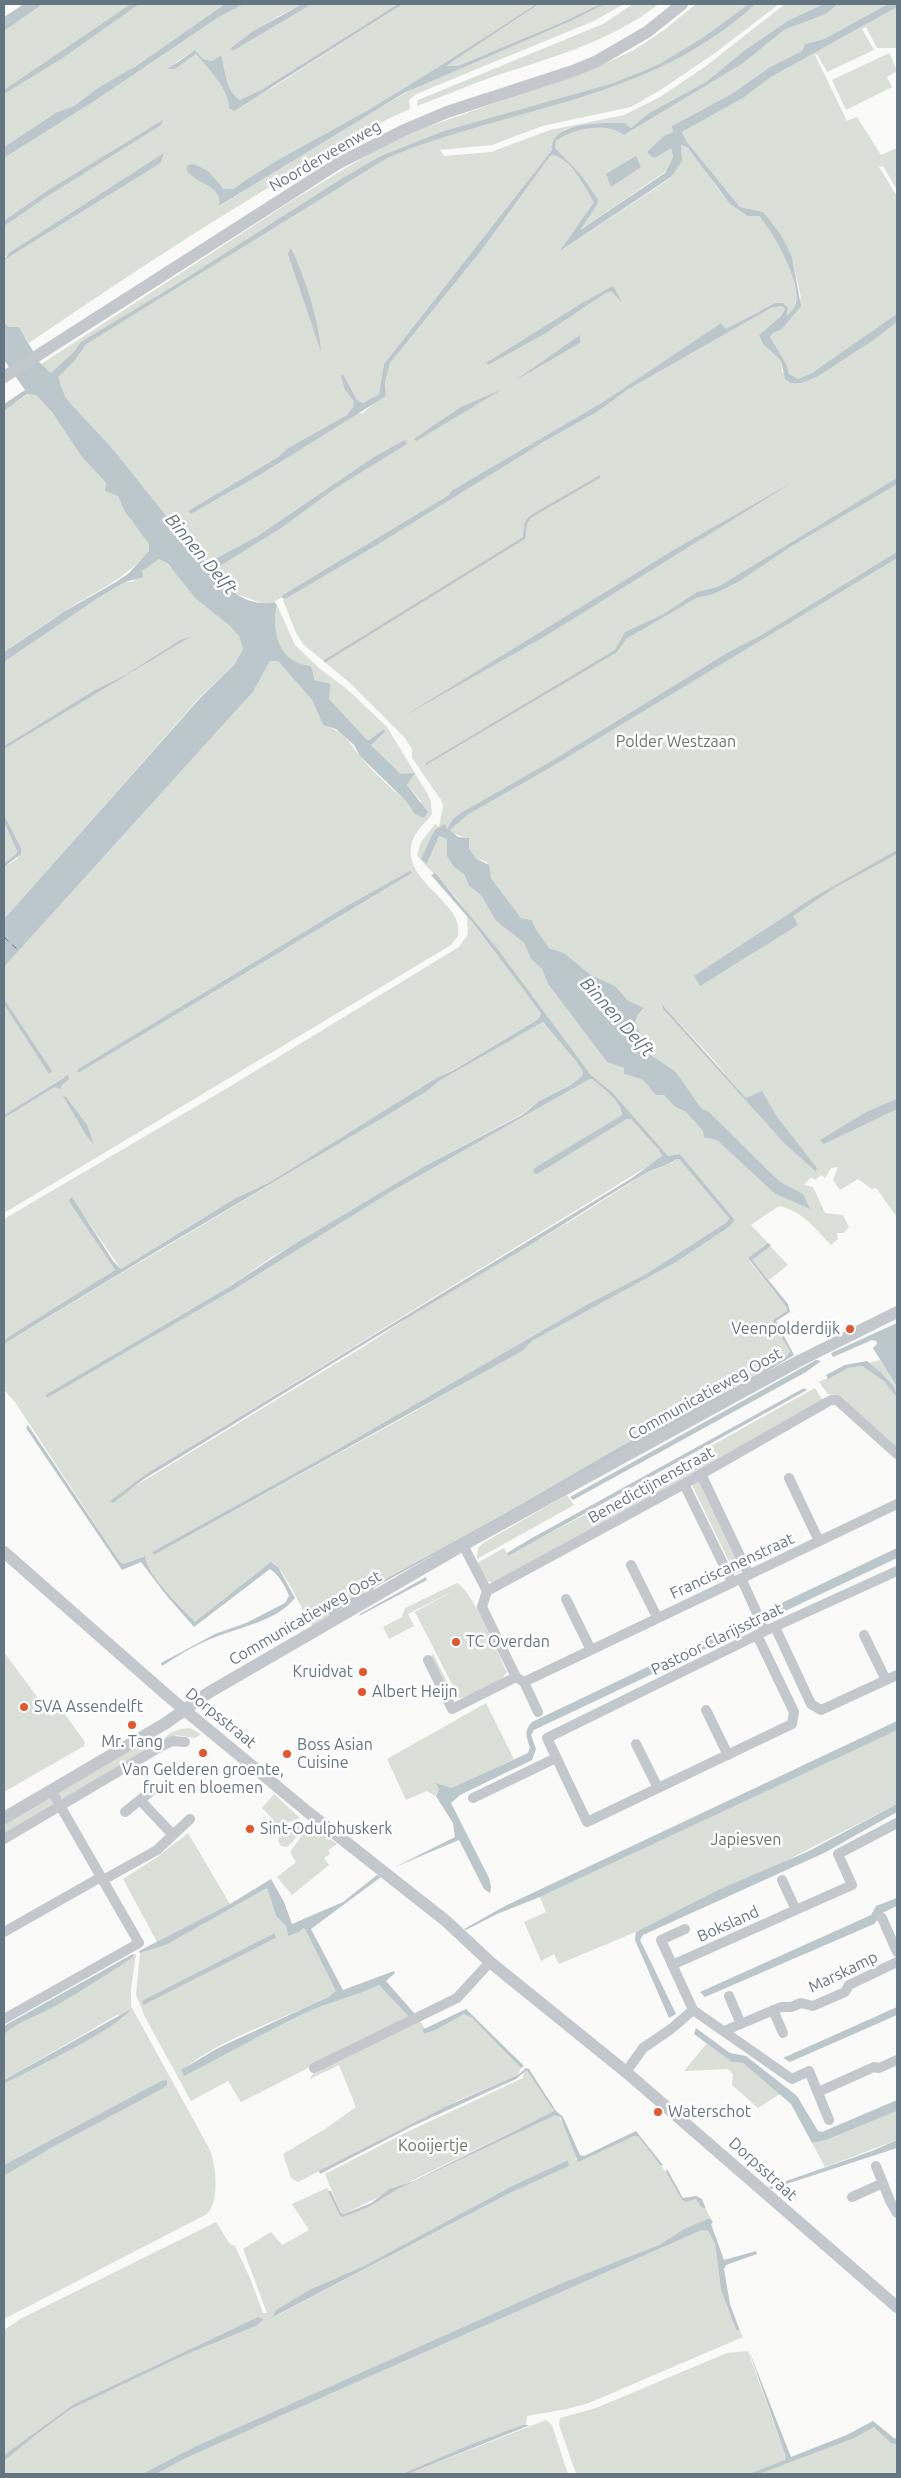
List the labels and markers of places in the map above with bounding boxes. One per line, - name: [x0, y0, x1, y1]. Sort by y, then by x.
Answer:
- place label: Veenpolderdijk: [731, 1319, 840, 1339]
- marker: Veenpolderdijk: [844, 1323, 856, 1335]
- place label: TC Overdan: [466, 1632, 550, 1652]
- marker: TC Overdan: [450, 1636, 462, 1648]
- place label: Kruidvat: [293, 1662, 353, 1682]
- marker: Kruidvat: [357, 1666, 369, 1678]
- place label: Albert Heijn: [372, 1682, 458, 1702]
- marker: Albert Heijn: [356, 1686, 368, 1698]
- place label: SVA Assendelft: [34, 1697, 143, 1717]
- marker: SVA Assendelft: [18, 1701, 30, 1713]
- marker: Mr. Tang: [126, 1719, 138, 1731]
- place label: Mr. Tang: [101, 1732, 163, 1752]
- place label: Boss Asian Cuisine: [297, 1735, 373, 1773]
- marker: Van Gelderen groente, fruit en bloemen: [197, 1747, 209, 1759]
- marker: Boss Asian Cuisine: [281, 1748, 293, 1760]
- place label: Van Gelderen groente, fruit en bloemen: [122, 1760, 284, 1798]
- place label: Sint-Odulphuskerk: [260, 1819, 392, 1839]
- marker: Sint-Odulphuskerk: [244, 1823, 256, 1835]
- place label: Waterschot: [668, 2102, 751, 2122]
- marker: Waterschot: [652, 2106, 664, 2118]

